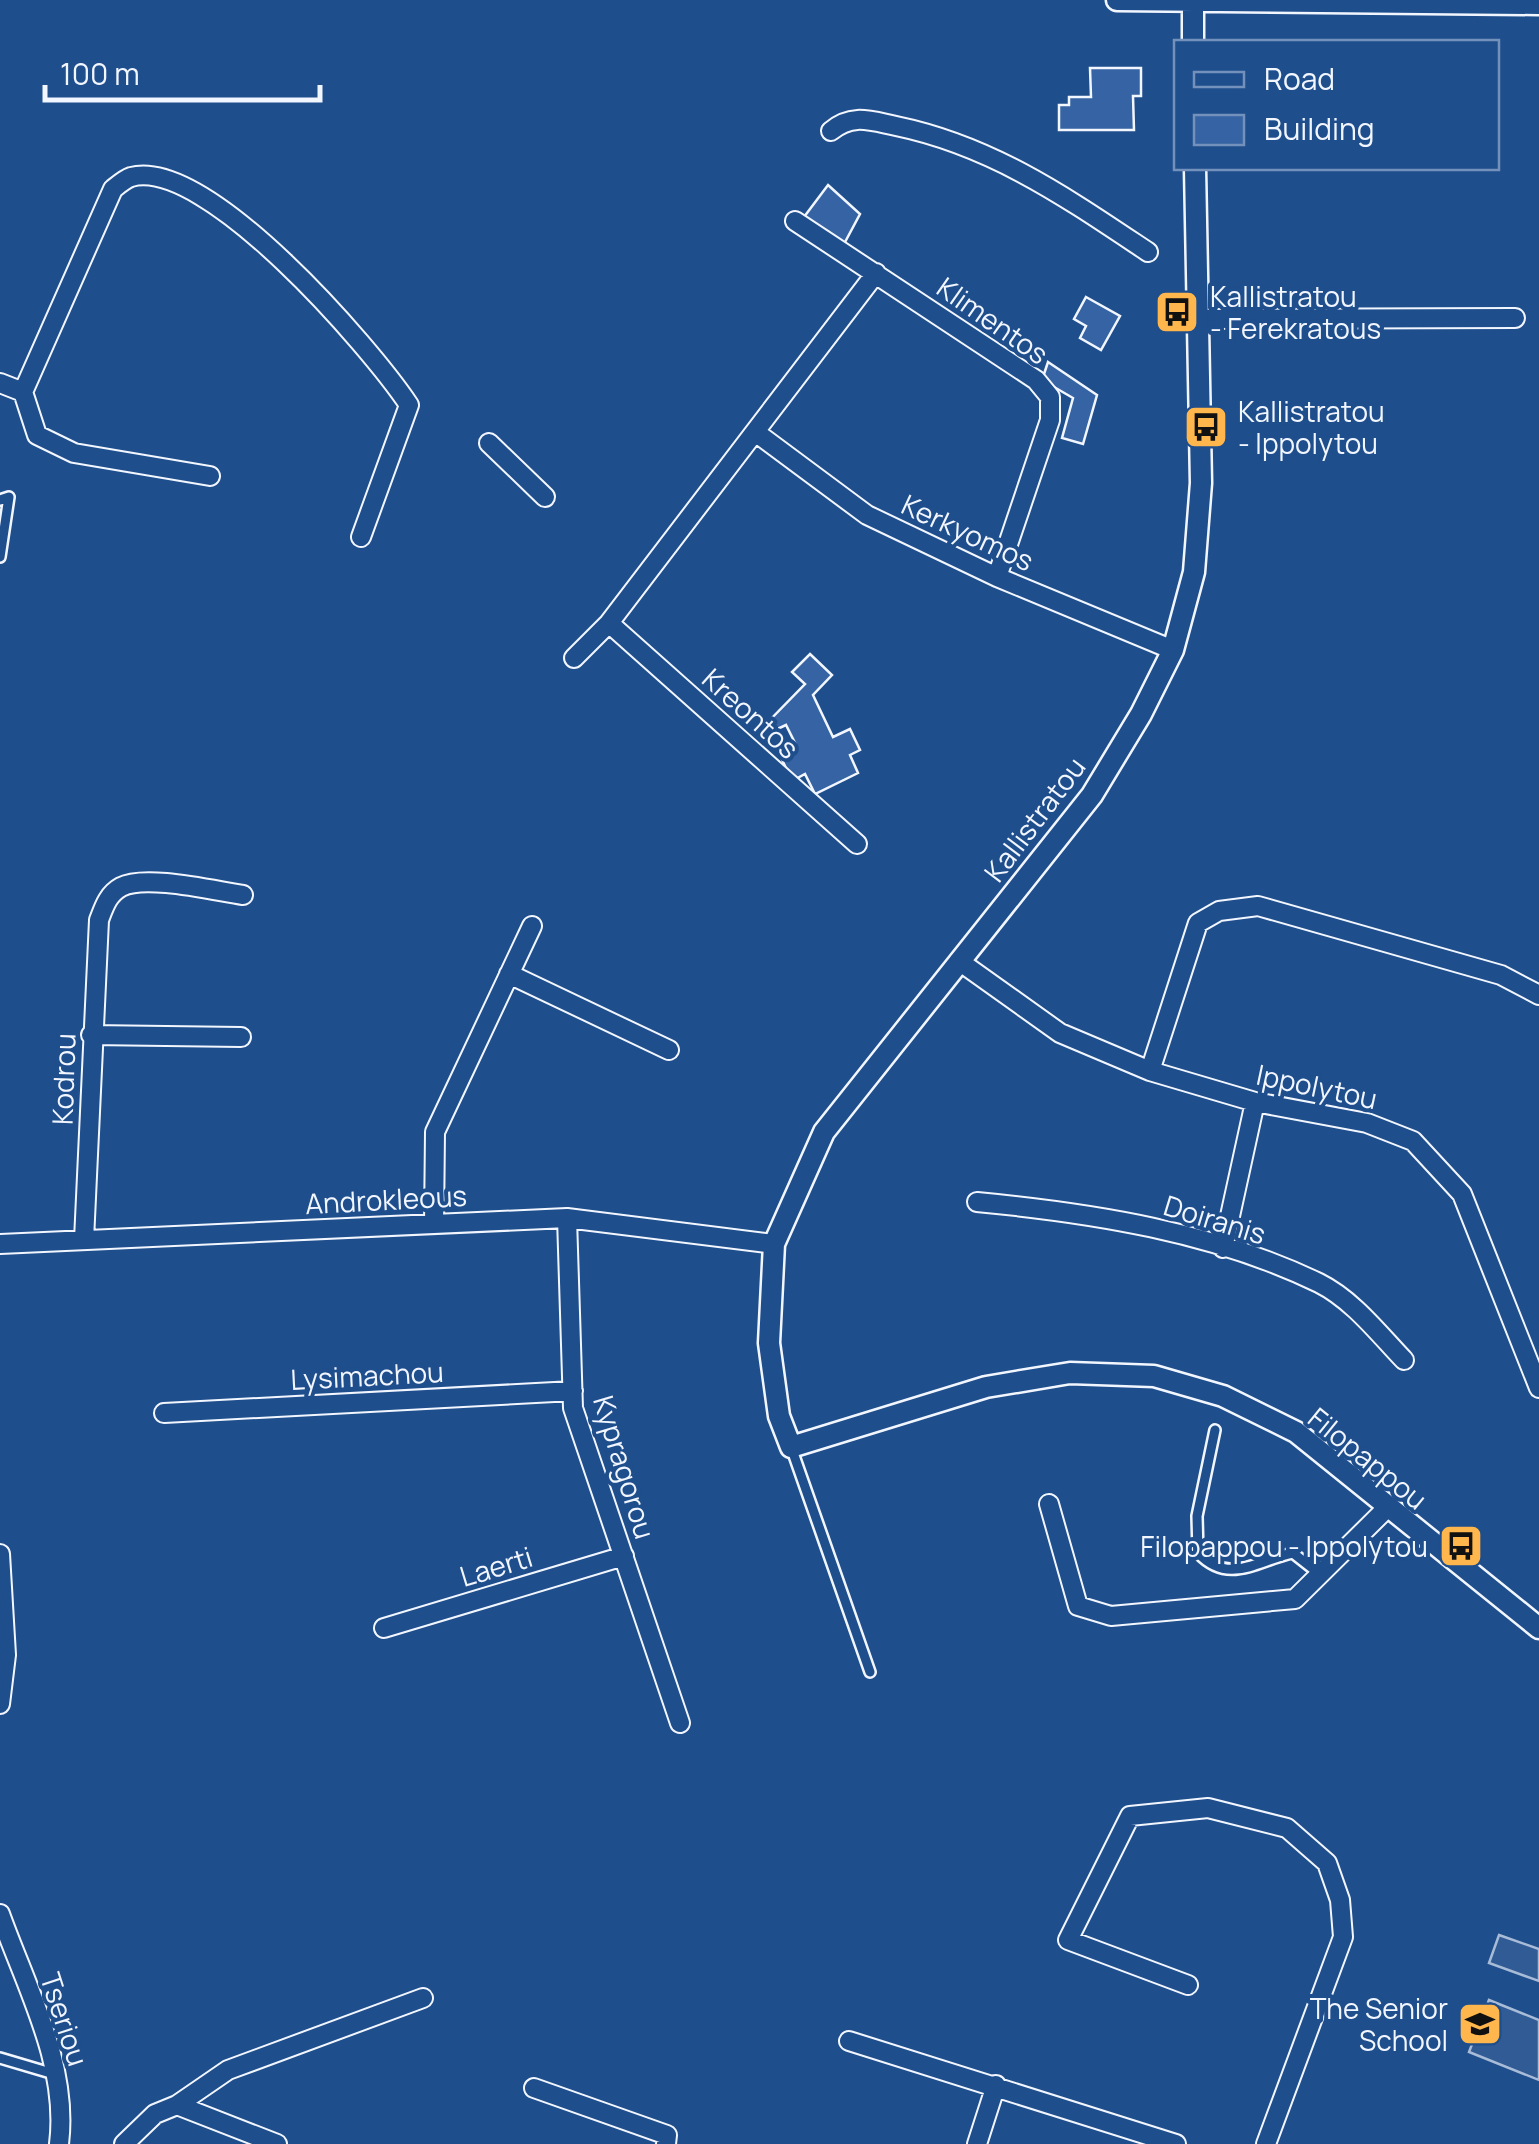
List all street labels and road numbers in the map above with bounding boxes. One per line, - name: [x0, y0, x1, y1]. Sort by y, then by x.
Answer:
- street label: Klimentos: [930, 268, 1056, 372]
- street label: Kerkyomos: [896, 485, 1040, 579]
- street label: Kreontos: [695, 659, 807, 767]
- street label: Kallistratou: [975, 749, 1093, 889]
- street label: Kodrou: [42, 1033, 84, 1125]
- street label: Ippolytou: [1253, 1055, 1381, 1117]
- street label: Androkleous: [304, 1176, 468, 1222]
- street label: Doiranis: [1159, 1185, 1271, 1253]
- street label: Lysimachou: [289, 1352, 445, 1398]
- street label: Kypragorou: [585, 1391, 665, 1543]
- street label: Filopappou: [1301, 1398, 1435, 1518]
- street label: Laerti: [455, 1537, 537, 1595]
- street label: Tseriou: [32, 1968, 98, 2070]

